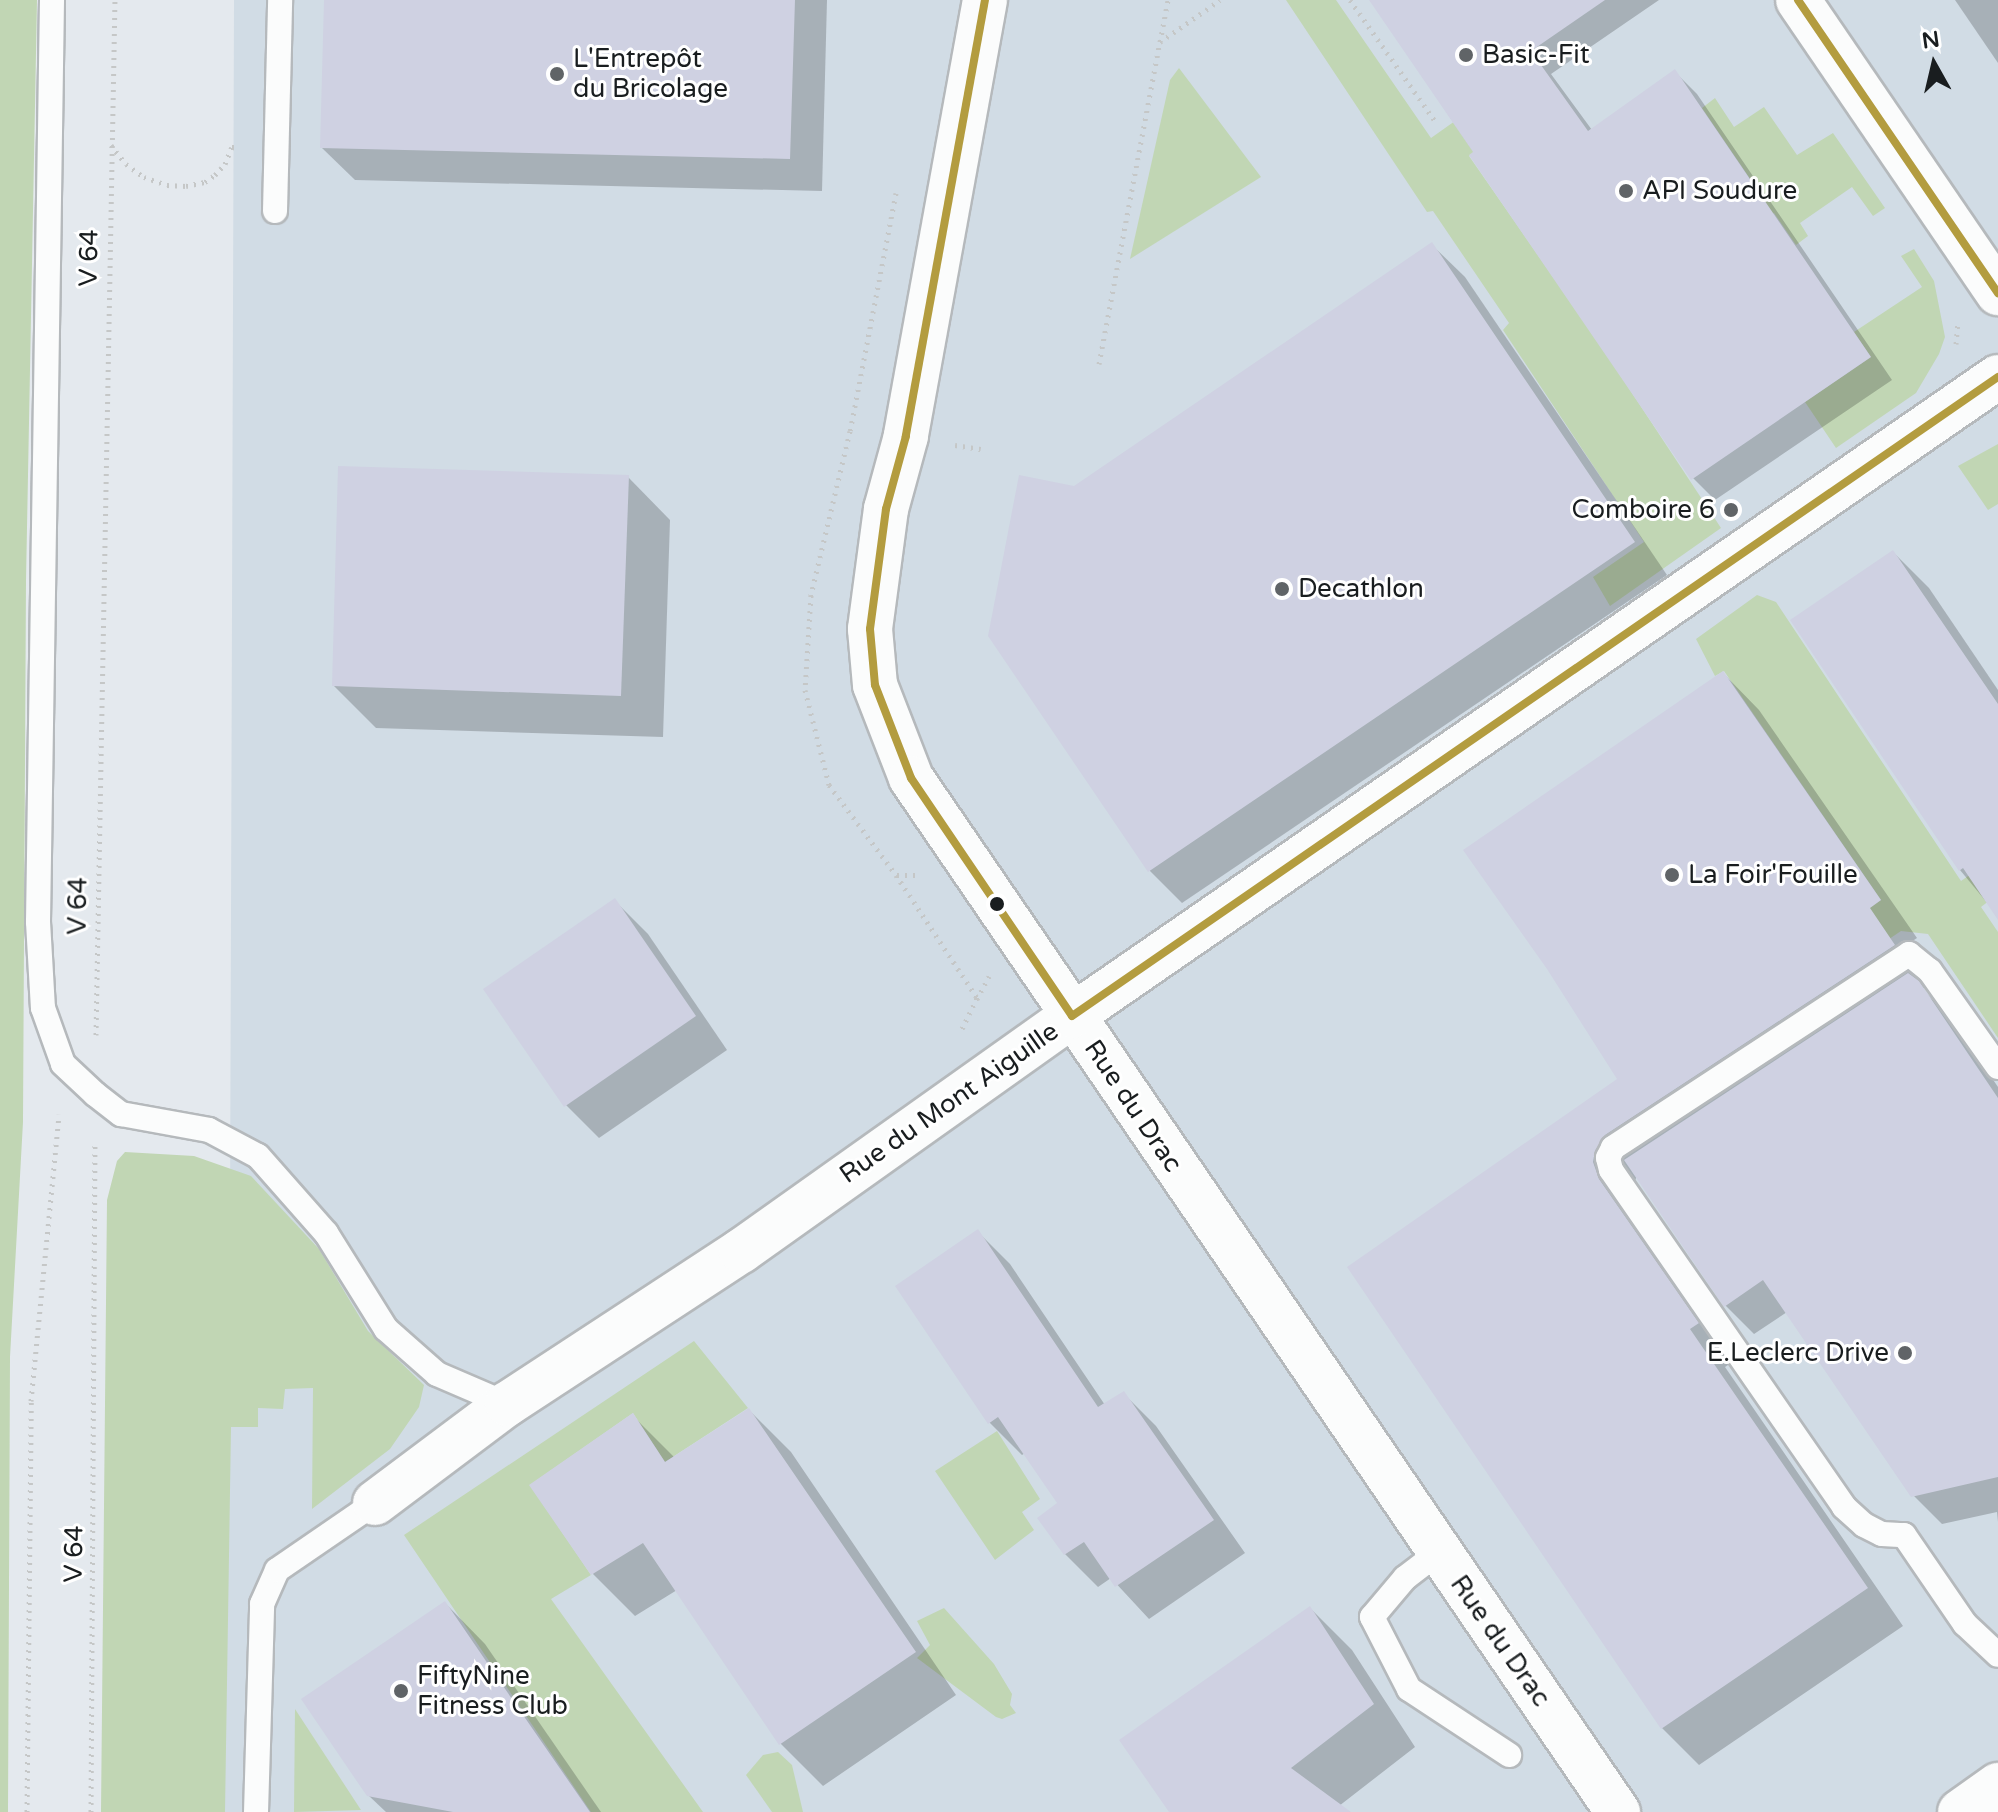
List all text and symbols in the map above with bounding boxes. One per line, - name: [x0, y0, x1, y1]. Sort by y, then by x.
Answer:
- north arrow: [1894, 24, 1974, 104]
- text: N: [1920, 26, 1941, 54]
- place label: Basic-Fit: [1482, 39, 1590, 71]
- place label: L'Entrepôt du Bricolage: [573, 43, 728, 104]
- marker: Basic-Fit: [1457, 46, 1475, 64]
- marker: L'Entrepôt du Bricolage: [548, 65, 566, 83]
- place label: API Soudure: [1642, 175, 1797, 207]
- marker: API Soudure: [1617, 182, 1635, 200]
- street label: V 64: [73, 229, 105, 287]
- place label: Comboire 6: [1572, 494, 1715, 526]
- marker: Comboire 6: [1722, 501, 1740, 519]
- place label: Decathlon: [1298, 573, 1424, 605]
- marker: Decathlon: [1273, 580, 1291, 598]
- place label: La Foir'Fouille: [1688, 859, 1858, 891]
- marker: La Foir'Fouille: [1663, 866, 1681, 884]
- street label: V 64: [62, 877, 94, 935]
- unlabelled marker: [989, 896, 1005, 912]
- street label: Rue du Mont Aiguille: [834, 1016, 1064, 1190]
- street label: Rue du Drac: [1077, 1034, 1189, 1178]
- place label: E.Leclerc Drive: [1707, 1337, 1889, 1369]
- marker: E.Leclerc Drive: [1896, 1344, 1914, 1362]
- street label: V 64: [58, 1525, 90, 1583]
- street label: Rue du Drac: [1443, 1570, 1557, 1712]
- place label: FiftyNine Fitness Club: [417, 1660, 568, 1722]
- marker: FiftyNine Fitness Club: [392, 1682, 410, 1700]

